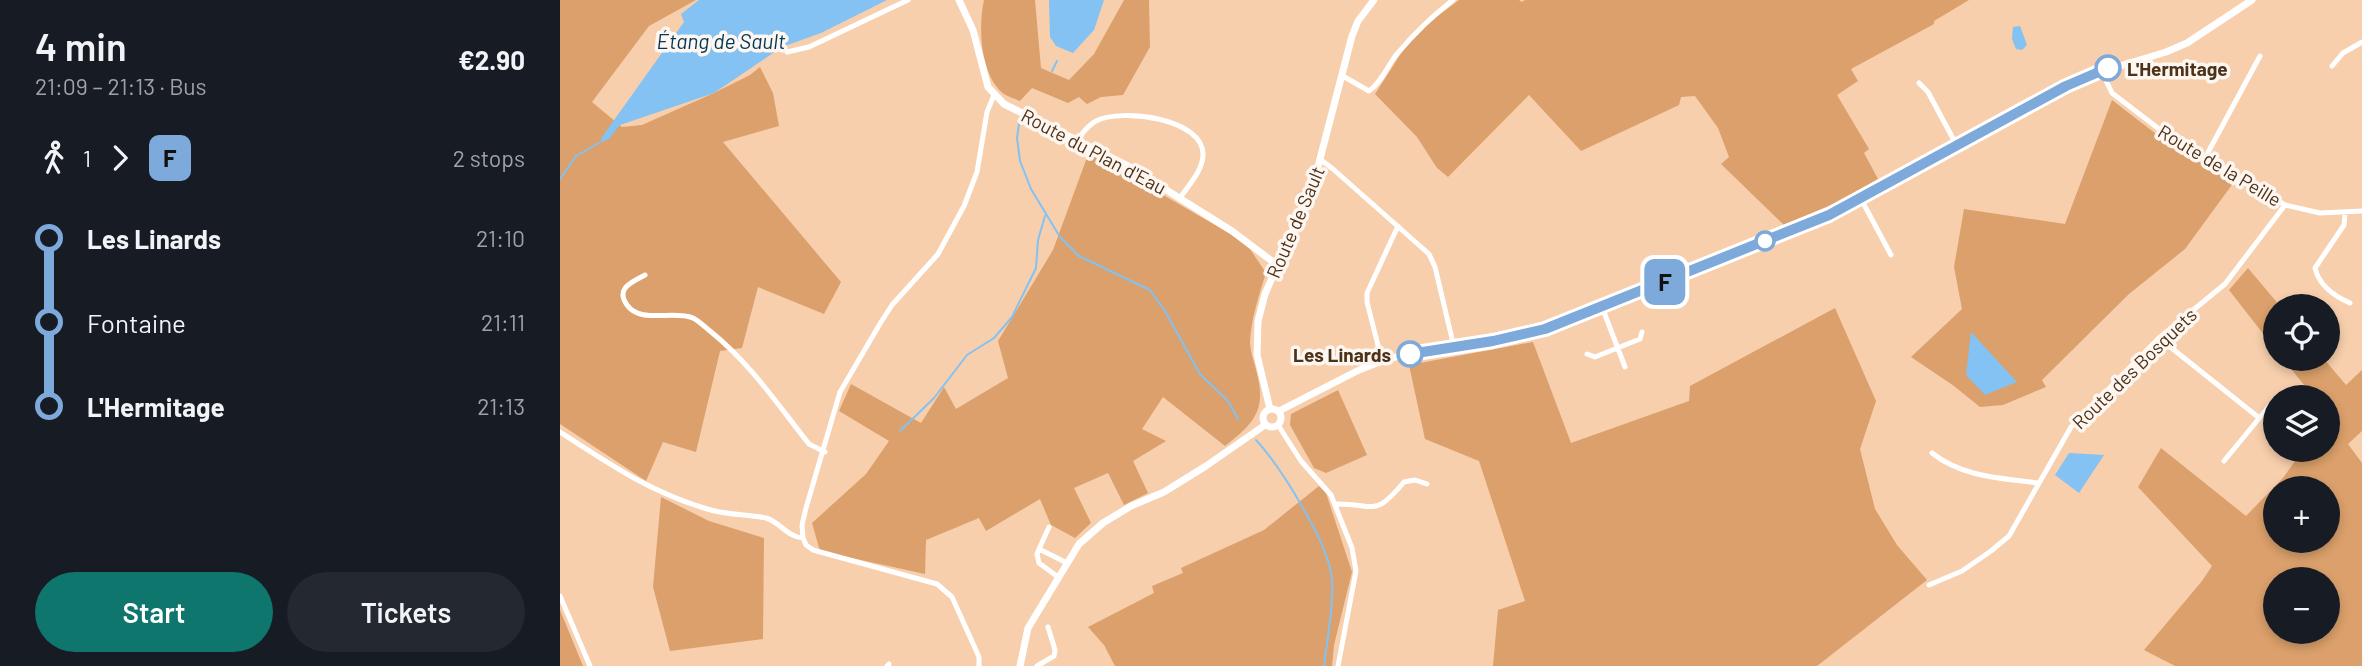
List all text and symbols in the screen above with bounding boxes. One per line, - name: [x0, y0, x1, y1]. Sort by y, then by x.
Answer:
- text: 4 min: [35, 23, 127, 69]
- water label: Étang de Sault: [657, 28, 786, 53]
- text: €2.90: [458, 44, 525, 75]
- marker: L'Hermitage: [2095, 55, 2121, 81]
- place label: L'Hermitage: [2127, 57, 2228, 80]
- text: 21:09 – 21:13 · Bus: [35, 72, 207, 100]
- street label: Route du Plan d'Eau: [1018, 103, 1170, 199]
- street label: Route de la Peille: [2154, 119, 2286, 211]
- icon: walk: [35, 139, 73, 177]
- icon: forward: [101, 139, 139, 177]
- text: F: [163, 143, 177, 172]
- text: 1: [83, 144, 91, 172]
- text: 2 stops: [453, 144, 525, 172]
- street label: Route de Sault: [1261, 163, 1329, 281]
- text: Les Linards: [87, 223, 221, 254]
- text: 21:10: [476, 224, 525, 252]
- unlabelled marker: [1755, 231, 1775, 251]
- line badge: F: [1642, 259, 1688, 305]
- text: F: [1658, 267, 1672, 296]
- map controls: [2263, 294, 2340, 644]
- button: locate: [2263, 294, 2340, 371]
- street label: Route des Bosquets: [2067, 303, 2201, 433]
- text: Fontaine: [87, 307, 186, 338]
- text: 21:11: [481, 308, 525, 336]
- marker: Les Linards: [1397, 341, 1423, 367]
- place label: Les Linards: [1293, 343, 1391, 366]
- button: layers: [2263, 385, 2340, 462]
- text: L'Hermitage: [87, 391, 225, 422]
- text: 21:13: [477, 392, 525, 420]
- button: +: [2263, 476, 2340, 553]
- button: −: [2263, 567, 2340, 644]
- button: Start: [35, 572, 273, 652]
- button: Tickets: [287, 572, 525, 652]

